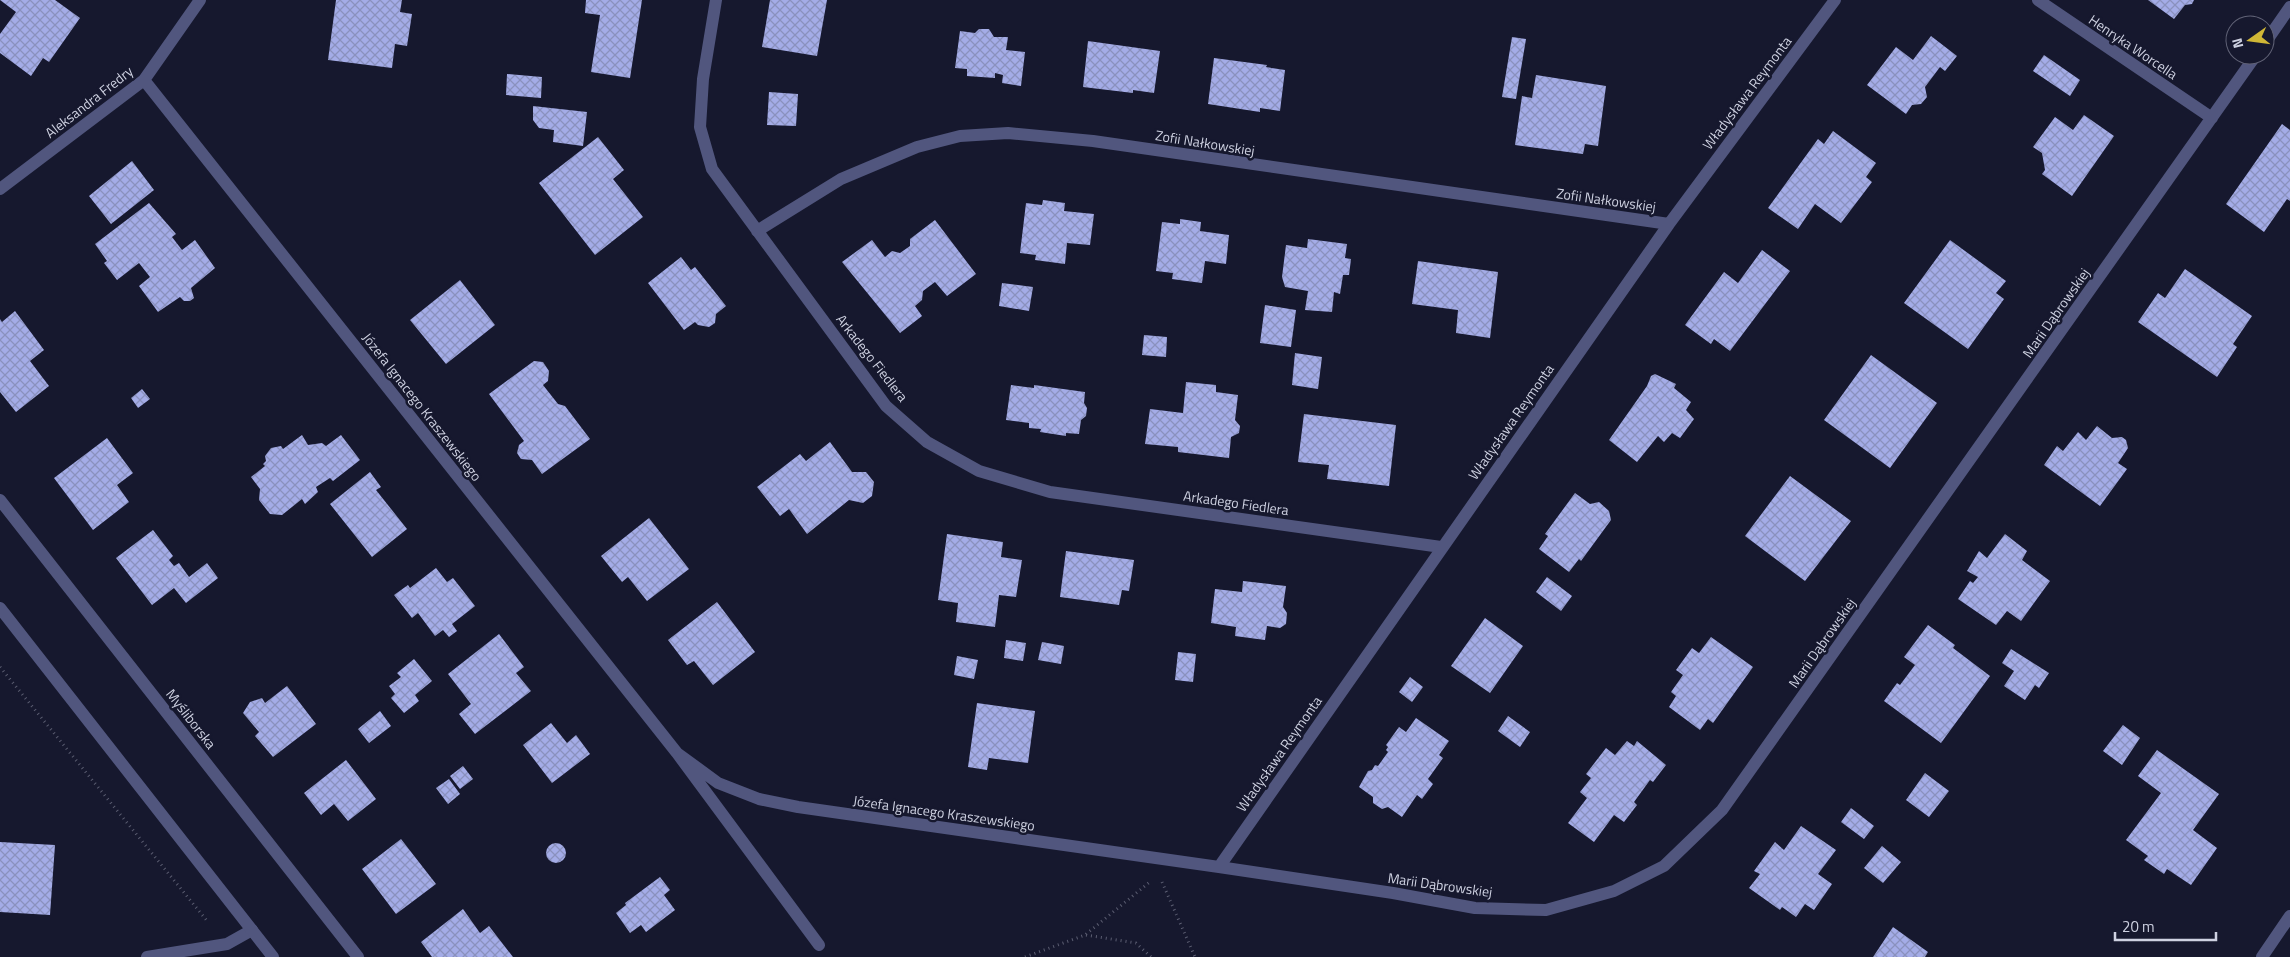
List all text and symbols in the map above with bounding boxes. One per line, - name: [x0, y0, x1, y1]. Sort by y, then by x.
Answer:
- street label: Henryka Worcella: [2085, 9, 2182, 84]
- north arrow: [2225, 15, 2275, 65]
- street label: Władysława Reymonta: [1697, 32, 1796, 154]
- text: N: [2226, 36, 2248, 51]
- street label: Aleksandra Fredry: [40, 60, 137, 143]
- street label: Zofii Nałkowskiej: [1154, 124, 1256, 161]
- street label: Zofii Nałkowskiej: [1555, 182, 1657, 217]
- street label: Marii Dąbrowskiej: [2017, 264, 2094, 362]
- street label: Arkadego Fiedlera: [831, 309, 913, 406]
- street label: Józefa Ignacego Kraszewskiego: [358, 328, 487, 485]
- street label: Władysława Reymonta: [1463, 360, 1559, 484]
- street label: Arkadego Fiedlera: [1182, 485, 1290, 520]
- street label: Marii Dąbrowskiej: [1783, 594, 1860, 692]
- street label: Myśliborska: [161, 684, 222, 753]
- street label: Władysława Reymonta: [1231, 692, 1327, 816]
- street label: Józefa Ignacego Kraszewskiego: [852, 789, 1036, 836]
- street label: Marii Dąbrowskiej: [1386, 867, 1494, 902]
- scale bar: [2115, 910, 2216, 942]
- text: 20 m: [2122, 915, 2155, 938]

